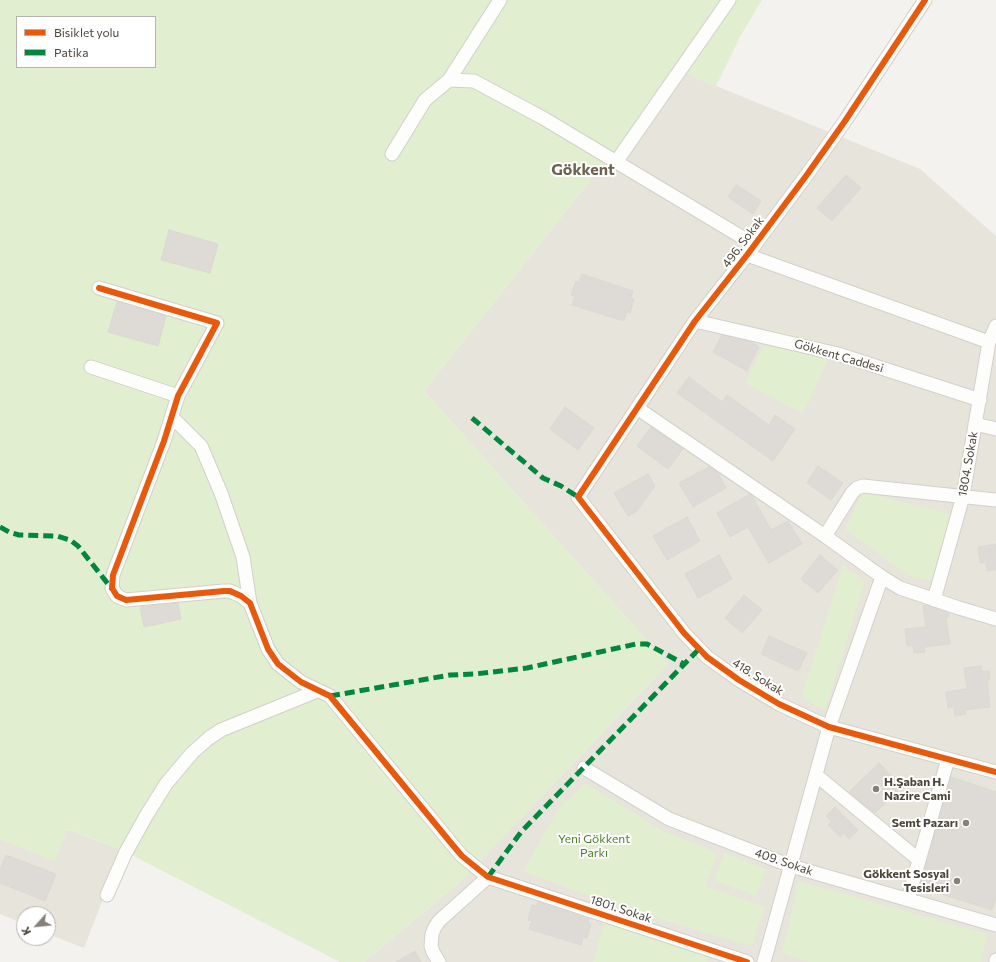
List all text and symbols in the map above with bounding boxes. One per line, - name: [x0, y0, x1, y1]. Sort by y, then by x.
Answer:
- legend: [16, 16, 156, 68]
- text: Bisiklet yolu: [54, 25, 119, 39]
- text: Patika: [54, 45, 89, 59]
- district label: Gökkent: [551, 160, 615, 180]
- street label: 496. Sokak: [719, 214, 767, 270]
- street label: Gökkent Caddesi: [793, 336, 885, 376]
- street label: 1804. Sokak: [955, 430, 981, 498]
- street label: 418. Sokak: [730, 656, 786, 698]
- place label: H.Şaban H. Nazire Cami: [884, 775, 951, 803]
- marker: H.Şaban H. Nazire Cami: [871, 784, 881, 794]
- place label: Semt Pazarı: [892, 816, 958, 830]
- marker: Semt Pazarı: [961, 818, 971, 828]
- park label: Yeni Gökkent Parkı: [558, 832, 630, 860]
- street label: 409. Sokak: [753, 845, 815, 879]
- place label: Gökkent Sosyal Tesisleri: [863, 867, 949, 895]
- marker: Gökkent Sosyal Tesisleri: [952, 876, 962, 886]
- street label: 1801. Sokak: [588, 892, 654, 926]
- north arrow: [16, 906, 56, 946]
- text: K: [18, 925, 33, 938]

